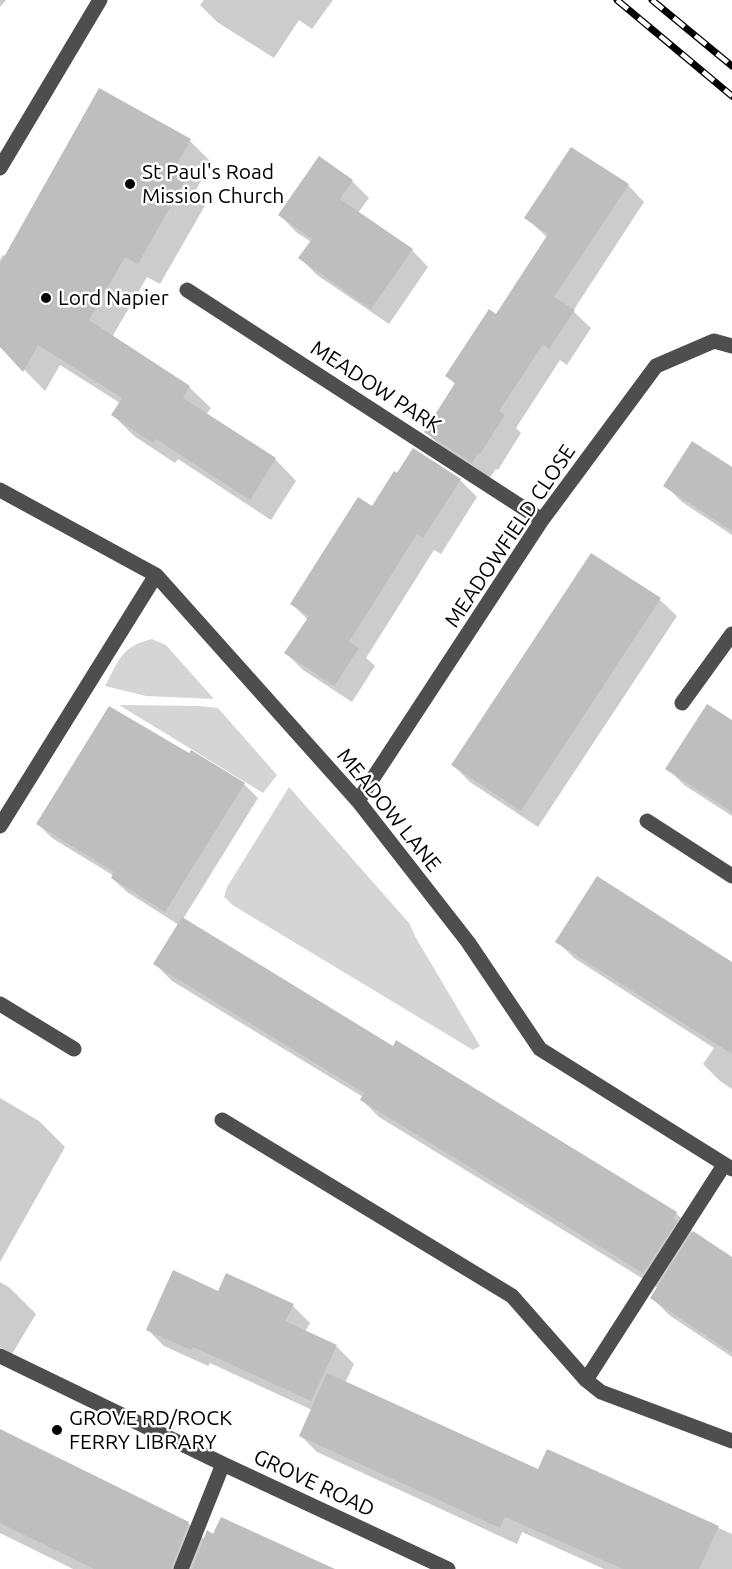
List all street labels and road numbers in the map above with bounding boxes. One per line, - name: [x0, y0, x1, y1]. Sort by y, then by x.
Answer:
- street label: MEADOW PARK: [306, 335, 446, 439]
- street label: MEADOWFIELD CLOSE: [439, 440, 581, 632]
- street label: MEADOW LANE: [332, 743, 446, 877]
- street label: GROVE ROAD: [249, 1444, 379, 1522]

